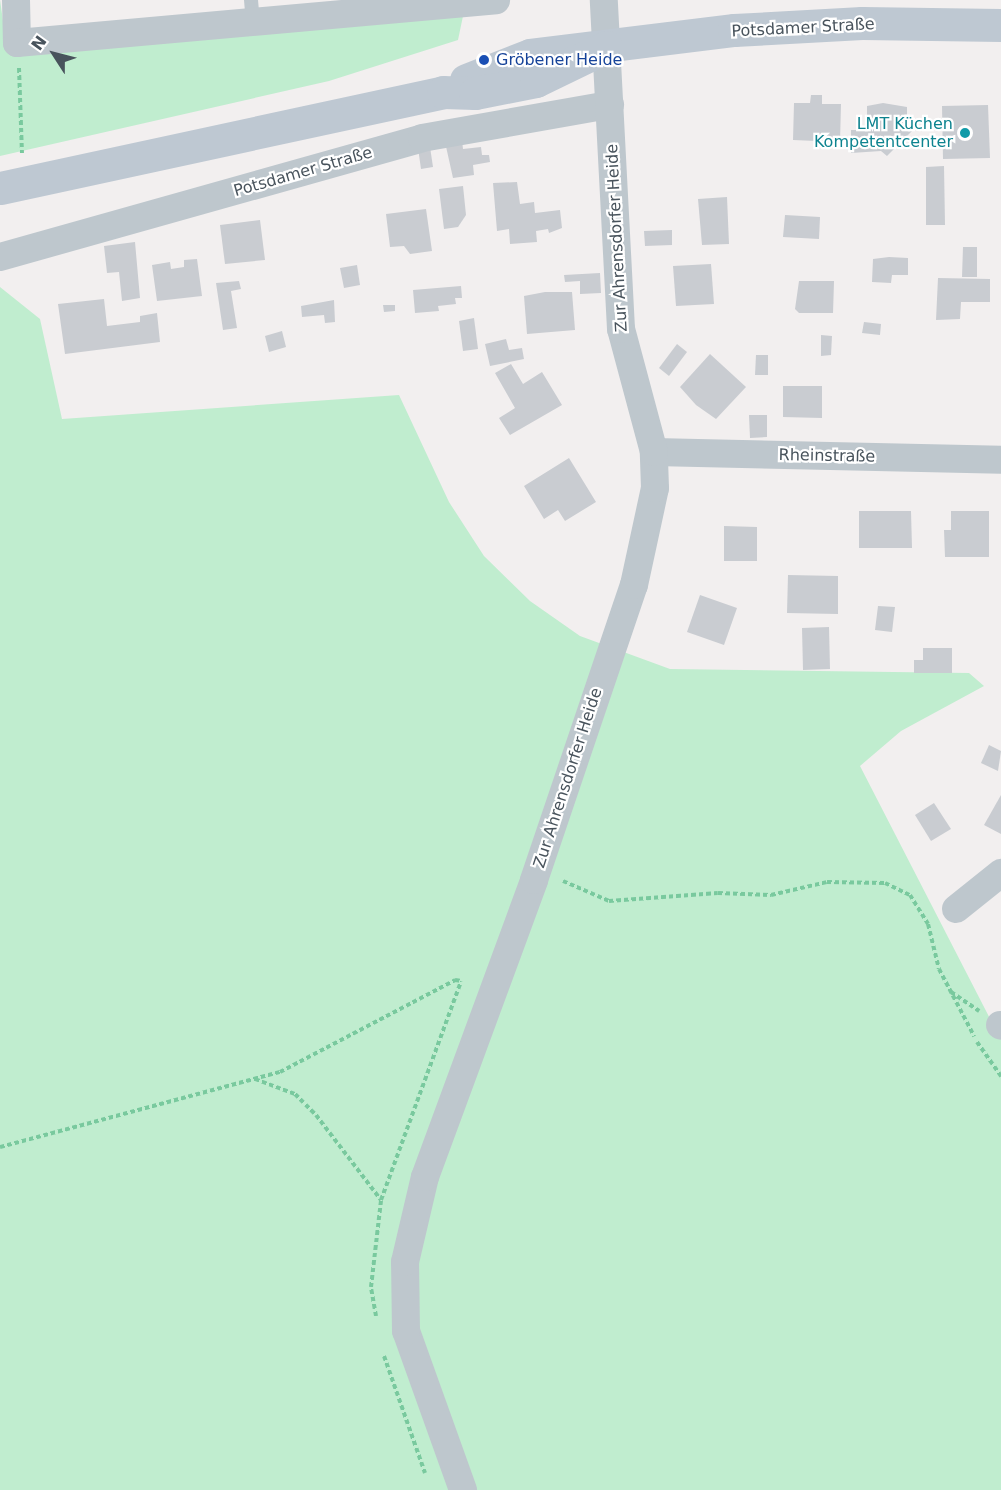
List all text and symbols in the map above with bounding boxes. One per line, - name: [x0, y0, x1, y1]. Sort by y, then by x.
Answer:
- street label: Potsdamer Straße: [731, 15, 875, 41]
- north arrow: [24, 24, 84, 84]
- text: N: [27, 32, 51, 54]
- place label: Gröbener Heide: [496, 50, 622, 70]
- marker: Gröbener Heide: [477, 53, 491, 67]
- place label: LMT Küchen Kompetentcenter: [814, 114, 953, 152]
- marker: LMT Küchen Kompetentcenter: [958, 126, 972, 140]
- street label: Potsdamer Straße: [231, 143, 375, 201]
- street label: Zur Ahrensdorfer Heide: [602, 143, 632, 333]
- street label: Rheinstraße: [779, 446, 875, 466]
- street label: Zur Ahrensdorfer Heide: [530, 685, 606, 871]

